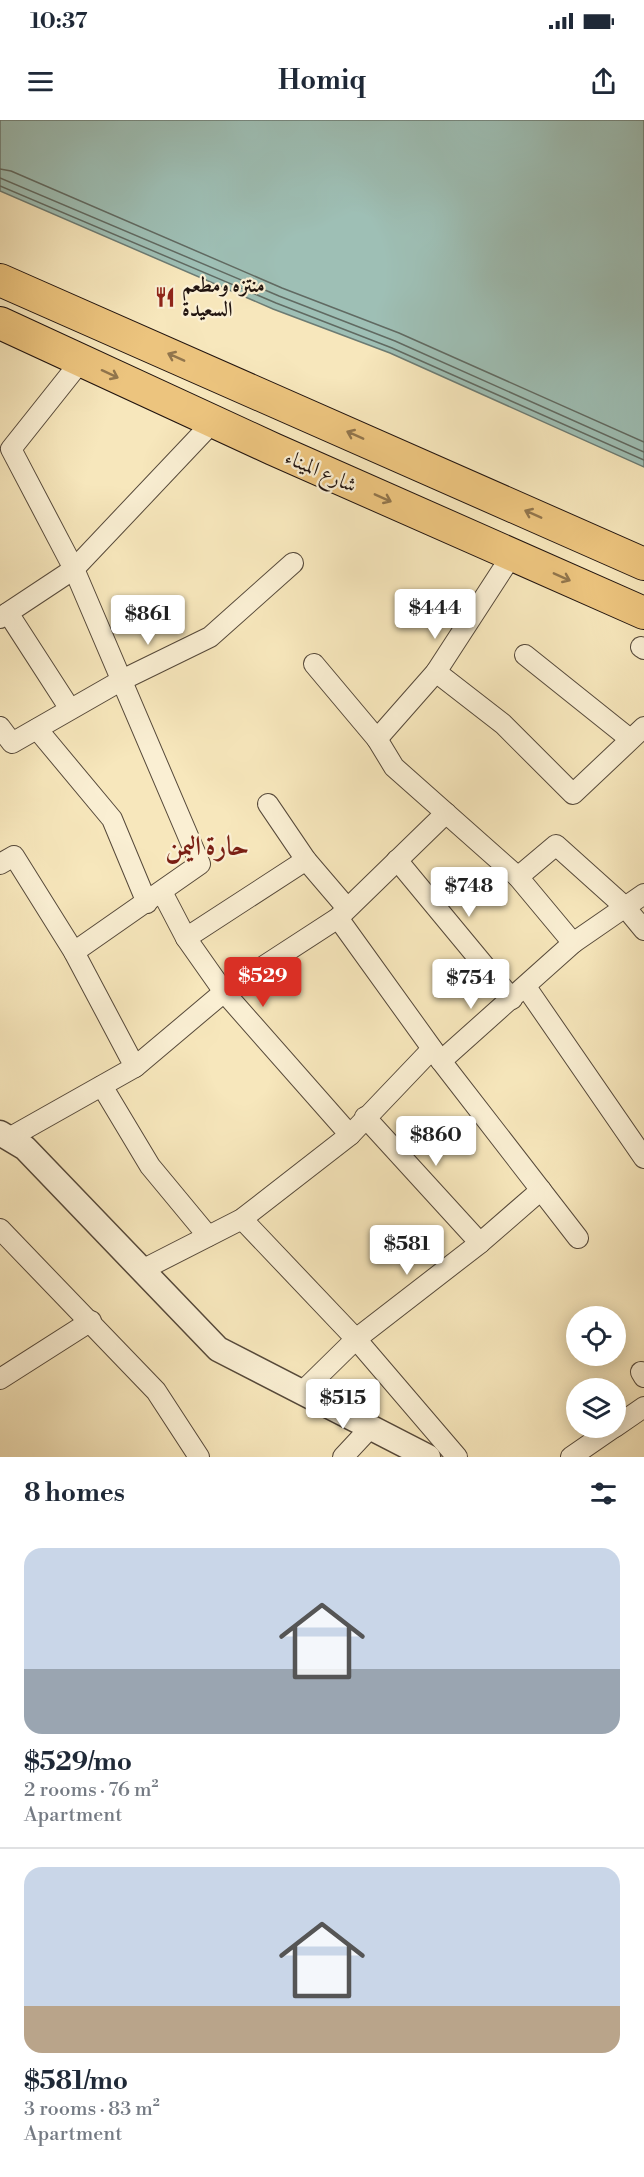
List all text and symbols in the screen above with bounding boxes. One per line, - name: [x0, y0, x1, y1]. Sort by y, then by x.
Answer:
- text: 10:37: [30, 8, 88, 35]
- text: Homiq: [278, 64, 366, 98]
- icon: menu: [24, 65, 57, 98]
- icon: share: [587, 65, 620, 98]
- place label: منتزه ومطعم السعيدة: [182, 273, 265, 323]
- restaurant icon: منتزه ومطعم السعيدة: [153, 285, 177, 309]
- one-way arrow: [167, 351, 186, 362]
- one-way arrow: [101, 369, 119, 381]
- one-way arrow: [346, 429, 364, 440]
- street label: شارع الميناء: [279, 445, 361, 503]
- one-way arrow: [374, 493, 392, 505]
- one-way arrow: [524, 508, 542, 519]
- one-way arrow: [552, 572, 570, 583]
- pin: $444: [399, 589, 471, 640]
- pin: $861: [112, 595, 184, 646]
- text: $444: [409, 596, 461, 621]
- text: $861: [125, 602, 171, 627]
- district label: حارة اليمن: [165, 830, 249, 864]
- pin: $748: [433, 867, 505, 918]
- text: $748: [445, 874, 493, 899]
- pin: $529: [227, 957, 299, 1008]
- pin: $754: [435, 959, 507, 1010]
- text: $529: [238, 964, 288, 989]
- text: $754: [446, 966, 496, 991]
- pin: $860: [400, 1116, 472, 1167]
- text: $860: [410, 1123, 462, 1148]
- pin: $581: [371, 1225, 443, 1276]
- text: $581: [384, 1232, 430, 1257]
- map controls: [566, 1306, 626, 1438]
- button: locate: [566, 1306, 626, 1366]
- button: layers: [566, 1378, 626, 1438]
- pin: $515: [307, 1379, 379, 1430]
- text: $515: [320, 1386, 366, 1411]
- text: 8 homes: [24, 1477, 125, 1509]
- icon: filters: [587, 1477, 620, 1510]
- icon: home: [268, 1587, 376, 1695]
- text: $529/mo: [24, 1746, 132, 1778]
- text: 2 rooms · 76 m²: [24, 1778, 158, 1803]
- text: Apartment: [24, 1803, 122, 1828]
- icon: home: [268, 1906, 376, 2014]
- text: $581/mo: [24, 2065, 128, 2097]
- text: 3 rooms · 83 m²: [24, 2097, 160, 2122]
- text: Apartment: [24, 2122, 122, 2147]

